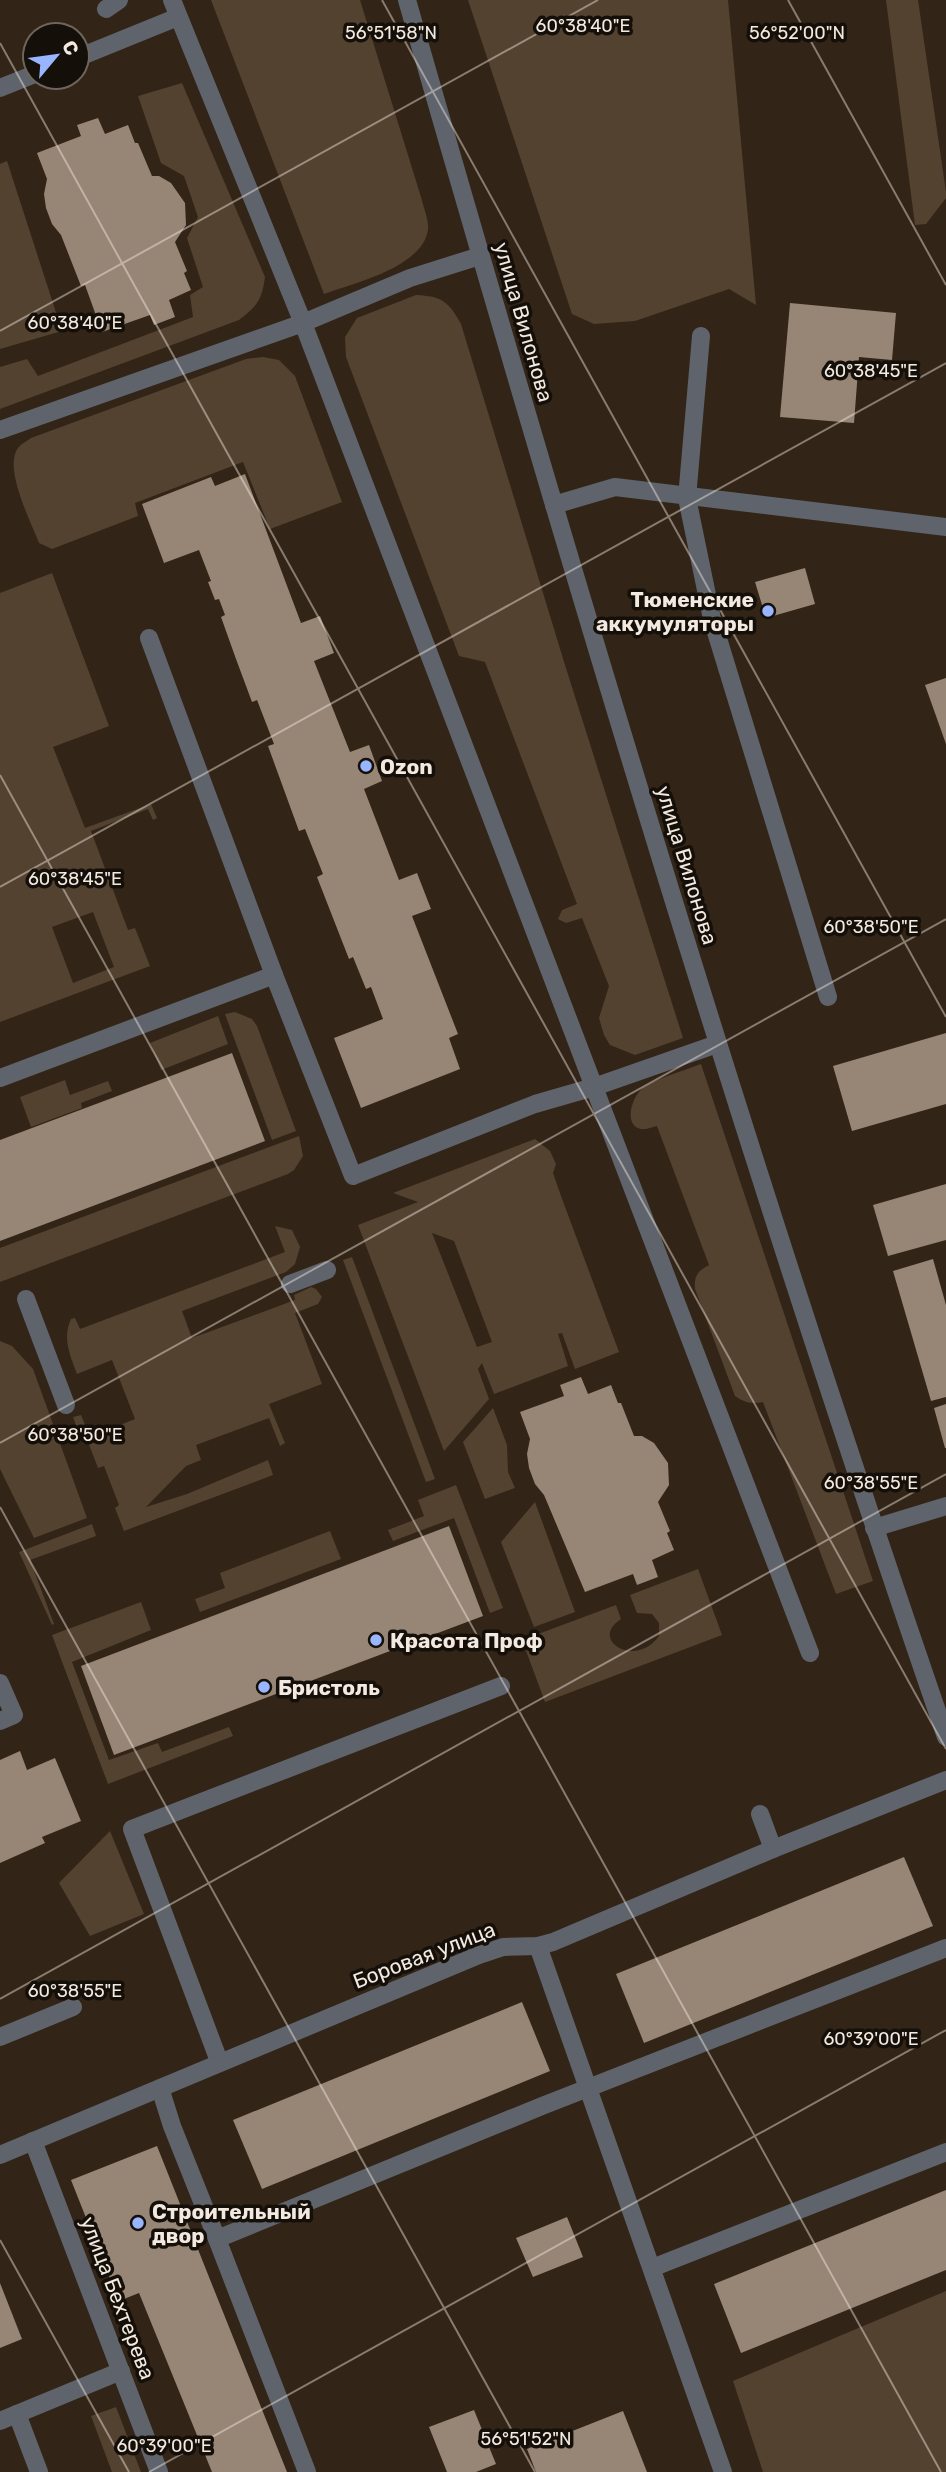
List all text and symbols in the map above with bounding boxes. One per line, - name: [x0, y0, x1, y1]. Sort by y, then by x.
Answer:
- text: 60°38'40"E: [536, 15, 630, 37]
- north arrow: [21, 21, 91, 91]
- text: 56°51'58"N: [345, 22, 437, 44]
- text: 56°52'00"N: [749, 22, 845, 44]
- text: С: [57, 37, 84, 59]
- street label: улица Вилонова: [489, 239, 559, 405]
- text: 60°38'40"E: [28, 312, 122, 334]
- text: 60°38'45"E: [824, 360, 918, 382]
- place label: Тюменские аккумуляторы: [596, 587, 754, 636]
- marker: Тюменские аккумуляторы: [760, 603, 776, 619]
- place label: Ozon: [380, 754, 433, 779]
- marker: Ozon: [358, 758, 374, 774]
- street label: улица Вилонова: [651, 783, 723, 947]
- text: 60°38'45"E: [28, 868, 122, 890]
- text: 60°38'50"E: [823, 916, 919, 938]
- text: 60°38'50"E: [27, 1424, 123, 1446]
- text: 60°38'55"E: [824, 1472, 918, 1494]
- place label: Красота Проф: [390, 1628, 543, 1653]
- marker: Красота Проф: [368, 1632, 384, 1648]
- place label: Бристоль: [278, 1675, 380, 1700]
- marker: Бристоль: [256, 1679, 272, 1695]
- street label: Боровая улица: [349, 1916, 499, 1994]
- text: 60°38'55"E: [28, 1980, 122, 2002]
- text: 60°39'00"E: [823, 2028, 919, 2050]
- place label: Строительный двор: [152, 2199, 311, 2248]
- street label: улица Бехтерева: [75, 2213, 161, 2383]
- marker: Строительный двор: [130, 2215, 146, 2231]
- text: 56°51'52"N: [480, 2428, 572, 2450]
- text: 60°39'00"E: [116, 2435, 212, 2457]

